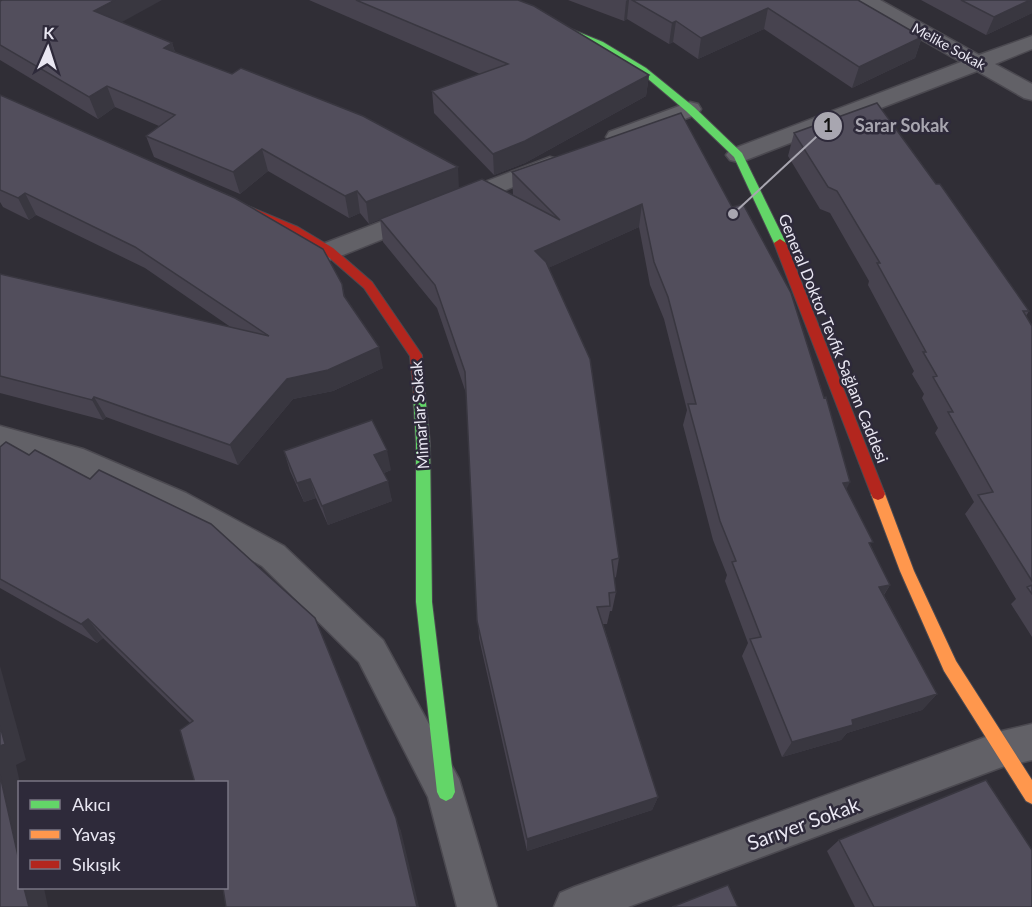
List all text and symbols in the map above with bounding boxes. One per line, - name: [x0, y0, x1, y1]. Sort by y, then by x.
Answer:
- north arrow: [18, 18, 78, 78]
- street label: Melike Sokak: [909, 19, 989, 74]
- text: K: [43, 23, 56, 42]
- callout: Sarar Sokak: [813, 108, 961, 144]
- text: 1: [823, 114, 833, 136]
- text: Sarar Sokak: [855, 114, 949, 136]
- street label: General Doktor Tevfik Sağlam Caddesi: [775, 211, 893, 465]
- street label: Mimarlar Sokak: [406, 359, 432, 470]
- legend: [18, 781, 228, 889]
- street label: Sarıyer Sokak: [744, 791, 863, 854]
- text: Akıcı: [72, 793, 111, 815]
- text: Yavaş: [72, 823, 116, 845]
- text: Sıkışık: [72, 853, 122, 875]

